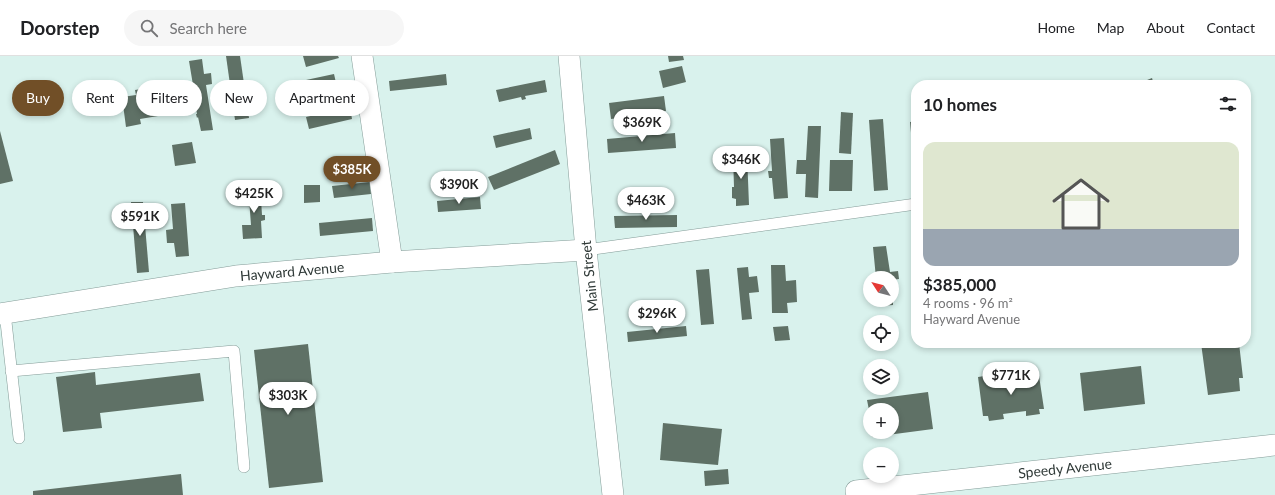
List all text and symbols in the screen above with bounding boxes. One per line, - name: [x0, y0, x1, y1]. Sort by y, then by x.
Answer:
- search box: [124, 10, 404, 46]
- text: Doorstep: [20, 16, 100, 39]
- icon: search: [138, 17, 160, 39]
- text: Search here: [170, 19, 247, 37]
- text: Home: [1037, 19, 1075, 36]
- text: Map: [1097, 19, 1124, 36]
- text: About: [1146, 19, 1184, 36]
- text: Contact: [1206, 19, 1255, 36]
- chip: Buy: [12, 80, 64, 116]
- chip: Rent: [72, 80, 128, 116]
- chip: Filters: [136, 80, 202, 116]
- chip: New: [210, 80, 267, 116]
- chip: Apartment: [275, 80, 369, 116]
- icon: filters: [1217, 93, 1239, 115]
- text: 10 homes: [923, 94, 997, 115]
- pin: $369K: [614, 109, 670, 143]
- text: $369K: [622, 114, 662, 130]
- pin: $346K: [713, 146, 769, 180]
- text: $346K: [721, 151, 761, 167]
- pin: $385K: [324, 156, 380, 190]
- text: $385K: [332, 161, 372, 177]
- icon: home: [1045, 168, 1117, 240]
- pin: $390K: [431, 171, 487, 205]
- text: $390K: [439, 176, 479, 192]
- pin: $425K: [226, 180, 282, 214]
- text: $425K: [234, 185, 274, 201]
- pin: $463K: [618, 187, 674, 221]
- text: $463K: [626, 192, 666, 208]
- pin: $591K: [112, 203, 168, 237]
- text: $591K: [120, 208, 160, 224]
- street label: Main Street: [577, 240, 601, 312]
- street label: Hayward Avenue: [239, 258, 345, 284]
- north arrow: [863, 271, 899, 307]
- map controls: [863, 271, 899, 483]
- text: $385,000: [923, 274, 996, 295]
- text: 4 rooms · 96 m²: [923, 295, 1013, 311]
- pin: $296K: [629, 300, 685, 334]
- text: $296K: [637, 305, 677, 321]
- text: Hayward Avenue: [923, 311, 1020, 327]
- button: locate: [863, 315, 899, 351]
- button: layers: [863, 359, 899, 395]
- pin: $771K: [983, 362, 1039, 396]
- text: $771K: [991, 367, 1031, 383]
- pin: $303K: [260, 382, 316, 416]
- text: $303K: [268, 387, 308, 403]
- button: +: [863, 403, 899, 439]
- button: −: [863, 447, 899, 483]
- street label: Speedy Avenue: [1017, 455, 1113, 481]

